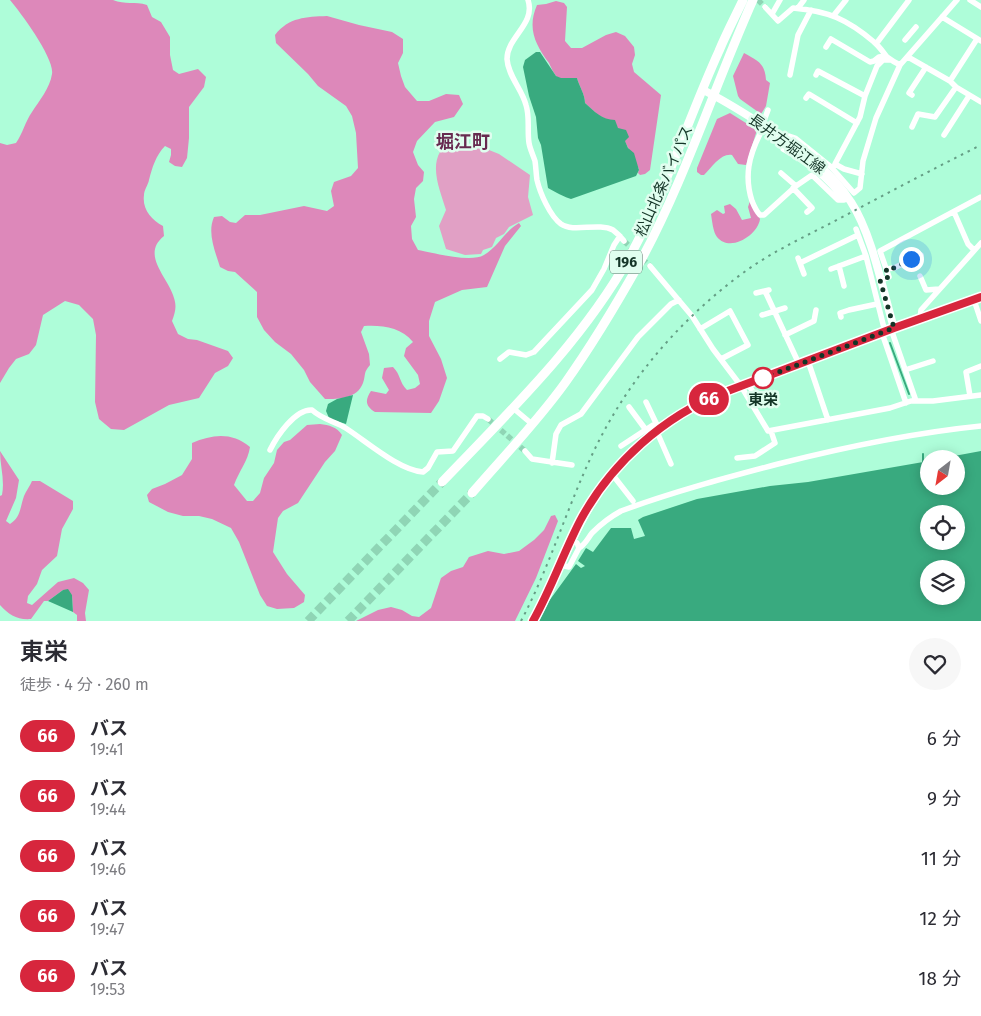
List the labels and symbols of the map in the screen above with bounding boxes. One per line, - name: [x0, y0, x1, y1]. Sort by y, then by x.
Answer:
- street label: 長井方堀江線: [745, 110, 829, 178]
- street label: 松山北条バイパス: [631, 123, 697, 239]
- district label: 堀江町: [436, 131, 490, 153]
- your location: [899, 247, 924, 272]
- road number: 196: [610, 250, 642, 274]
- marker: 東栄: [752, 367, 774, 389]
- line badge: 66: [686, 383, 732, 415]
- place label: 東栄: [748, 391, 778, 409]
- north arrow: [920, 450, 965, 495]

